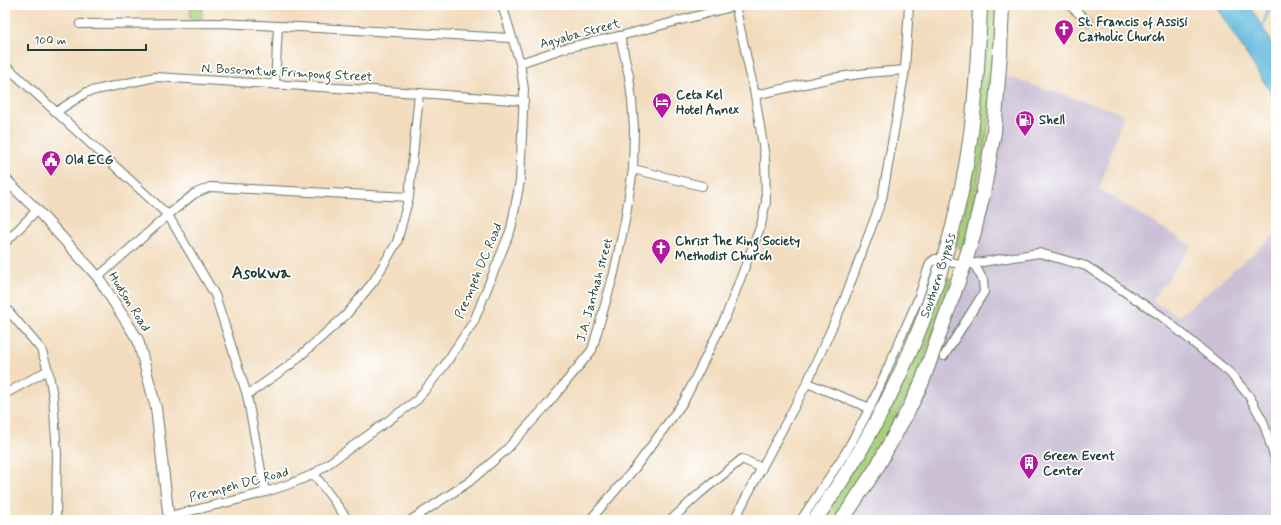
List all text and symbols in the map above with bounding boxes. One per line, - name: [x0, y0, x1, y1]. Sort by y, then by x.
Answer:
- place label: St. Francis of Assisi Catholic Church: [1078, 14, 1187, 46]
- street label: Agyaba Street: [538, 15, 622, 53]
- church icon: St. Francis of Assisi Catholic Church: [1053, 18, 1075, 46]
- scale bar: [28, 26, 146, 52]
- text: 100 m: [34, 33, 66, 49]
- street label: N. Bosomtwe Frimpong Street: [201, 60, 373, 88]
- place label: Ceta Kel Hotel Annex: [676, 87, 739, 119]
- hotel icon: Ceta Kel Hotel Annex: [651, 91, 673, 119]
- fuel station icon: Shell: [1014, 109, 1036, 137]
- place label: Shell: [1039, 112, 1065, 129]
- public building icon: Old ECG: [40, 149, 62, 177]
- place label: Old ECG: [65, 152, 114, 169]
- street label: Prempeh DC Road: [451, 221, 507, 321]
- street label: Southern Bypass: [916, 231, 960, 320]
- place label: Christ The King Society Methodist Church: [675, 233, 800, 265]
- street label: J.A. Jantuah street: [573, 236, 617, 344]
- church icon: Christ The King Society Methodist Church: [650, 237, 672, 265]
- district label: Asokwa: [232, 262, 291, 284]
- street label: Hudson Road: [104, 269, 154, 335]
- place label: Green Event Center: [1043, 448, 1116, 480]
- building icon: Green Event Center: [1018, 452, 1040, 480]
- street label: Prempeh DC Road: [187, 464, 291, 506]

